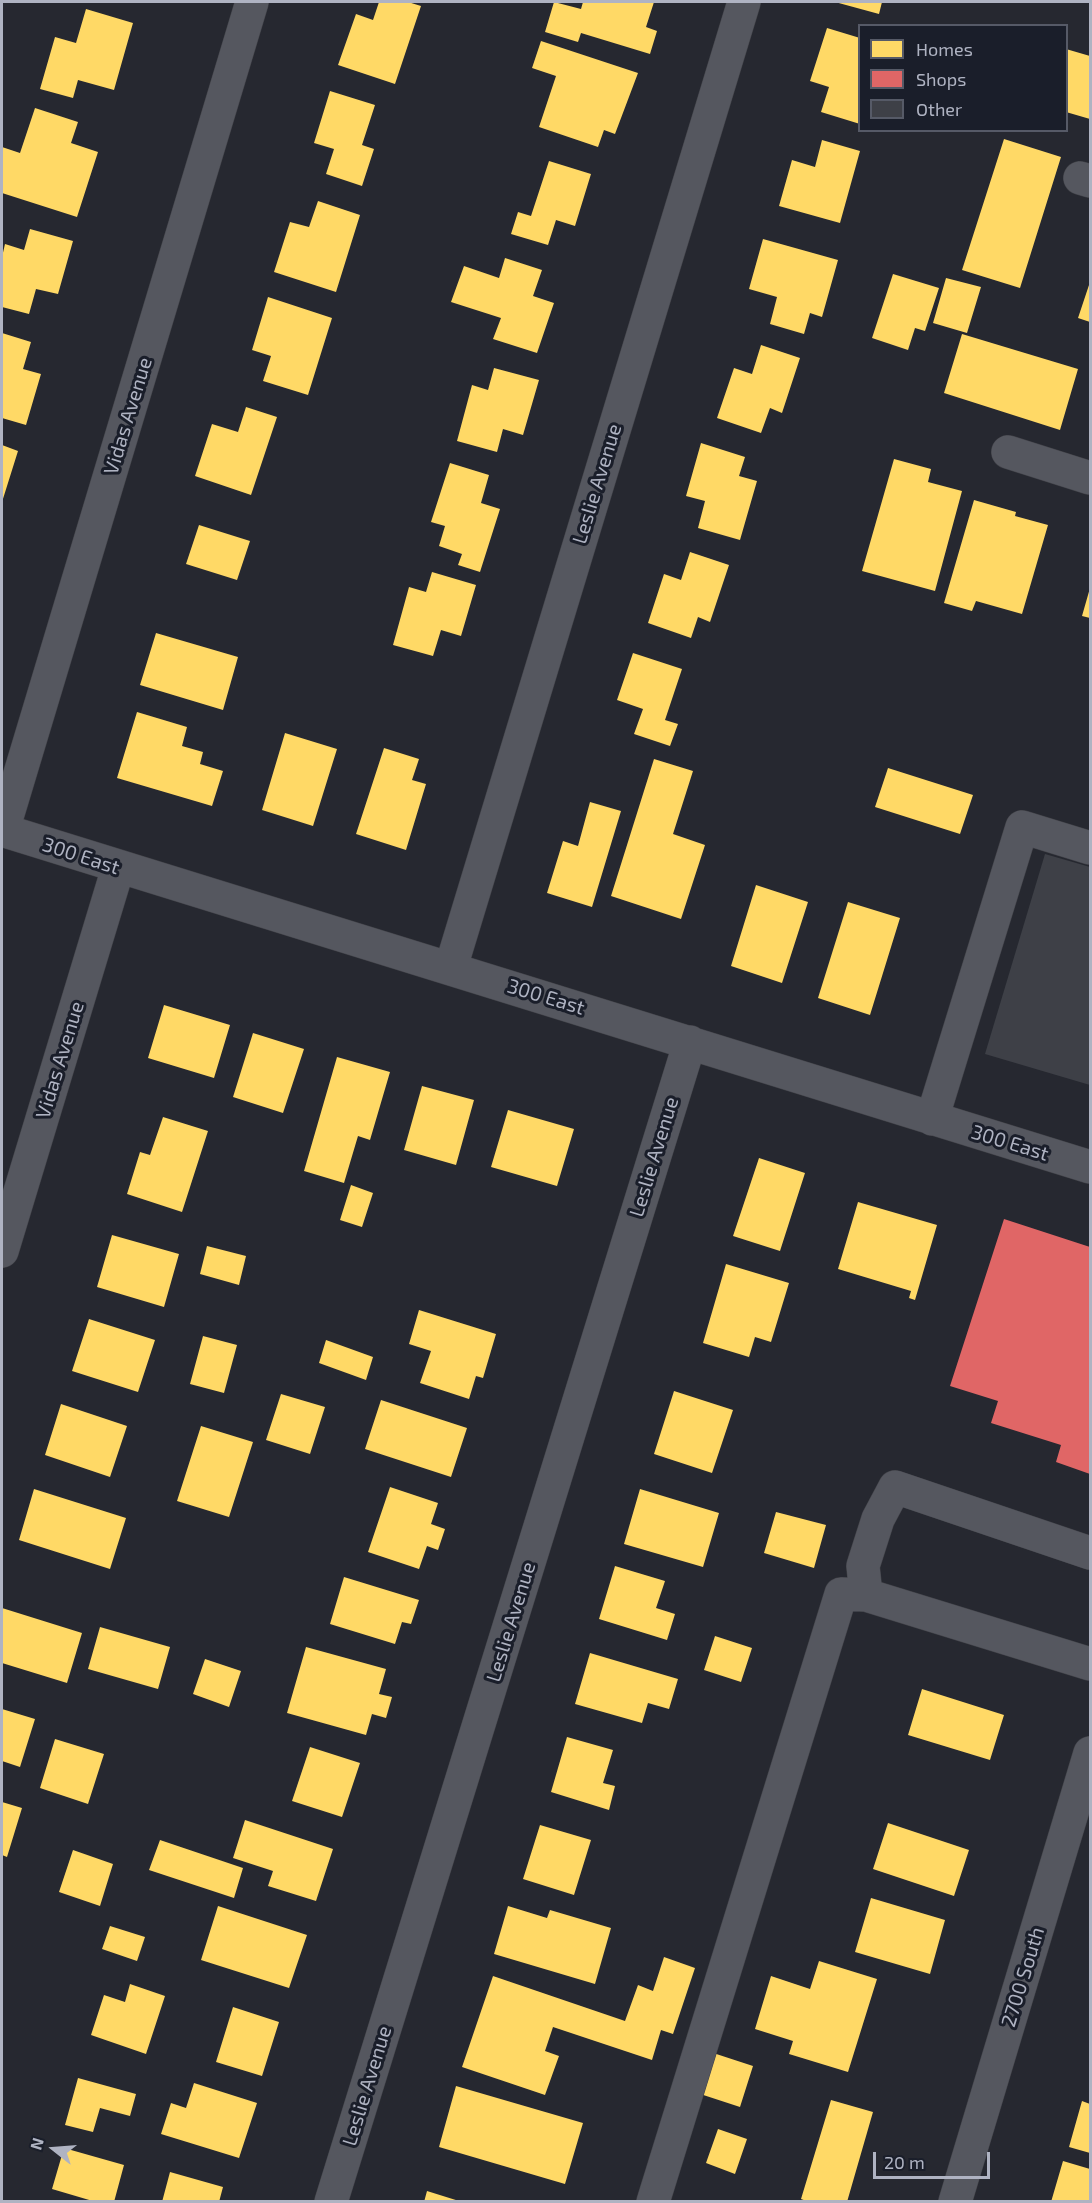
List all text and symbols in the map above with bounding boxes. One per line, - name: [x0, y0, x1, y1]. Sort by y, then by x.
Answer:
- legend: [858, 24, 1068, 132]
- text: Homes: [916, 38, 973, 60]
- text: Shops: [916, 68, 966, 90]
- text: Other: [916, 98, 962, 120]
- street label: Vidas Avenue: [99, 355, 157, 477]
- street label: Leslie Avenue: [567, 421, 627, 547]
- street label: 300 East: [39, 832, 123, 880]
- street label: 300 East: [504, 974, 588, 1020]
- street label: Vidas Avenue: [31, 999, 89, 1121]
- street label: Leslie Avenue: [624, 1094, 684, 1220]
- street label: 300 East: [968, 1120, 1052, 1166]
- street label: Leslie Avenue: [481, 1559, 541, 1685]
- street label: 2700 South: [996, 1924, 1050, 2030]
- street label: Leslie Avenue: [337, 2023, 397, 2149]
- north arrow: [24, 2119, 84, 2179]
- text: N: [26, 2135, 47, 2152]
- scale bar: [876, 2140, 993, 2178]
- text: 20 m: [884, 2151, 925, 2173]

